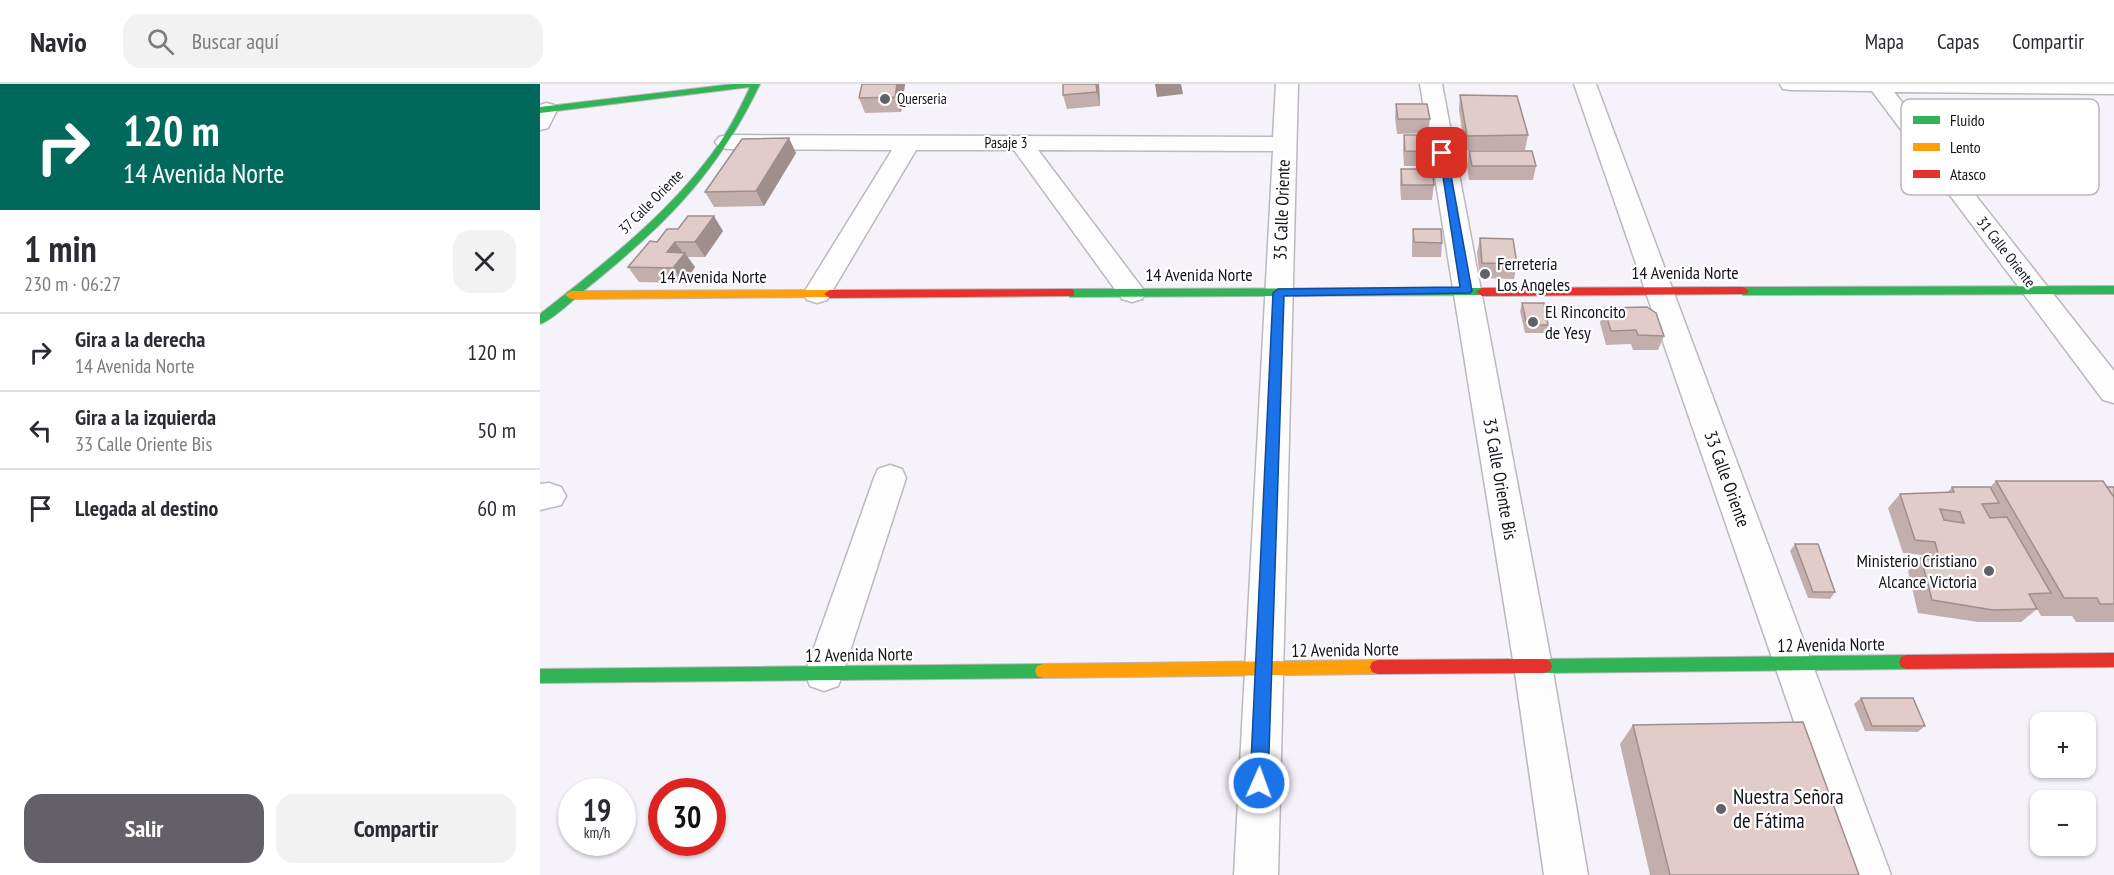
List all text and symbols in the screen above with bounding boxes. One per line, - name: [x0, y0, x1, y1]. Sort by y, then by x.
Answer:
- search box: [123, 14, 543, 68]
- text: Navio: [30, 23, 87, 60]
- icon: search: [144, 25, 177, 58]
- text: Buscar aquí: [192, 27, 279, 55]
- text: Mapa: [1865, 28, 1904, 55]
- text: Capas: [1937, 28, 1979, 55]
- text: Compartir: [2012, 28, 2084, 55]
- place label: Querseria: [897, 89, 947, 108]
- marker: Querseria: [878, 92, 892, 106]
- legend: [1901, 99, 2099, 195]
- text: 120 m: [123, 103, 220, 158]
- icon: right: [24, 108, 102, 186]
- text: Fluido: [1950, 110, 1985, 130]
- pin: [1416, 127, 1467, 178]
- street label: Pasaje 3: [985, 133, 1027, 152]
- icon: arrive: [1425, 136, 1458, 169]
- text: Lento: [1950, 137, 1981, 157]
- text: 14 Avenida Norte: [123, 156, 284, 190]
- street label: 35 Calle Oriente: [1268, 159, 1295, 261]
- text: Atasco: [1950, 164, 1986, 184]
- street label: 37 Calle Oriente: [614, 165, 687, 238]
- street label: 31 Calle Oriente: [1973, 213, 2040, 291]
- text: 1 min: [24, 225, 97, 272]
- button: close: [453, 230, 516, 293]
- place label: Ferretería Los Angeles: [1497, 252, 1570, 296]
- street label: 14 Avenida Norte: [1631, 261, 1739, 284]
- street label: 14 Avenida Norte: [1145, 263, 1253, 286]
- street label: 14 Avenida Norte: [659, 265, 767, 288]
- marker: Ferretería Los Angeles: [1478, 267, 1492, 281]
- text: 230 m · 06:27: [24, 271, 121, 297]
- place label: El Rinconcito de Yesy: [1545, 300, 1626, 344]
- marker: El Rinconcito de Yesy: [1526, 315, 1540, 329]
- text: Gira a la derecha: [75, 325, 205, 353]
- icon: right: [24, 336, 57, 369]
- text: 120 m: [467, 338, 516, 366]
- text: 14 Avenida Norte: [75, 353, 195, 379]
- text: Gira a la izquierda: [75, 403, 216, 431]
- icon: left: [24, 414, 57, 447]
- text: 50 m: [477, 416, 516, 444]
- street label: 33 Calle Oriente Bis: [1478, 416, 1523, 542]
- street label: 33 Calle Oriente: [1699, 427, 1756, 530]
- text: 33 Calle Oriente Bis: [75, 431, 212, 457]
- icon: arrive: [24, 492, 57, 525]
- text: Llegada al destino: [75, 494, 218, 522]
- text: 60 m: [477, 494, 516, 522]
- place label: Ministerio Cristiano Alcance Victoria: [1856, 549, 1977, 593]
- marker: Ministerio Cristiano Alcance Victoria: [1982, 564, 1996, 578]
- street label: 12 Avenida Norte: [1777, 632, 1885, 657]
- street label: 12 Avenida Norte: [1291, 637, 1399, 662]
- street label: 12 Avenida Norte: [805, 642, 913, 667]
- map controls: [2030, 712, 2096, 856]
- button: +: [2030, 712, 2096, 778]
- position arrow: [1227, 751, 1291, 815]
- speed limit sign: 30: [648, 778, 726, 856]
- place label: Nuestra Señora de Fátima: [1733, 783, 1844, 834]
- text: 19: [583, 790, 611, 829]
- button: −: [2030, 790, 2096, 856]
- button: Salir: [24, 794, 264, 863]
- button: Compartir: [276, 794, 516, 863]
- marker: Nuestra Señora de Fátima: [1714, 802, 1728, 816]
- text: km/h: [584, 823, 610, 842]

